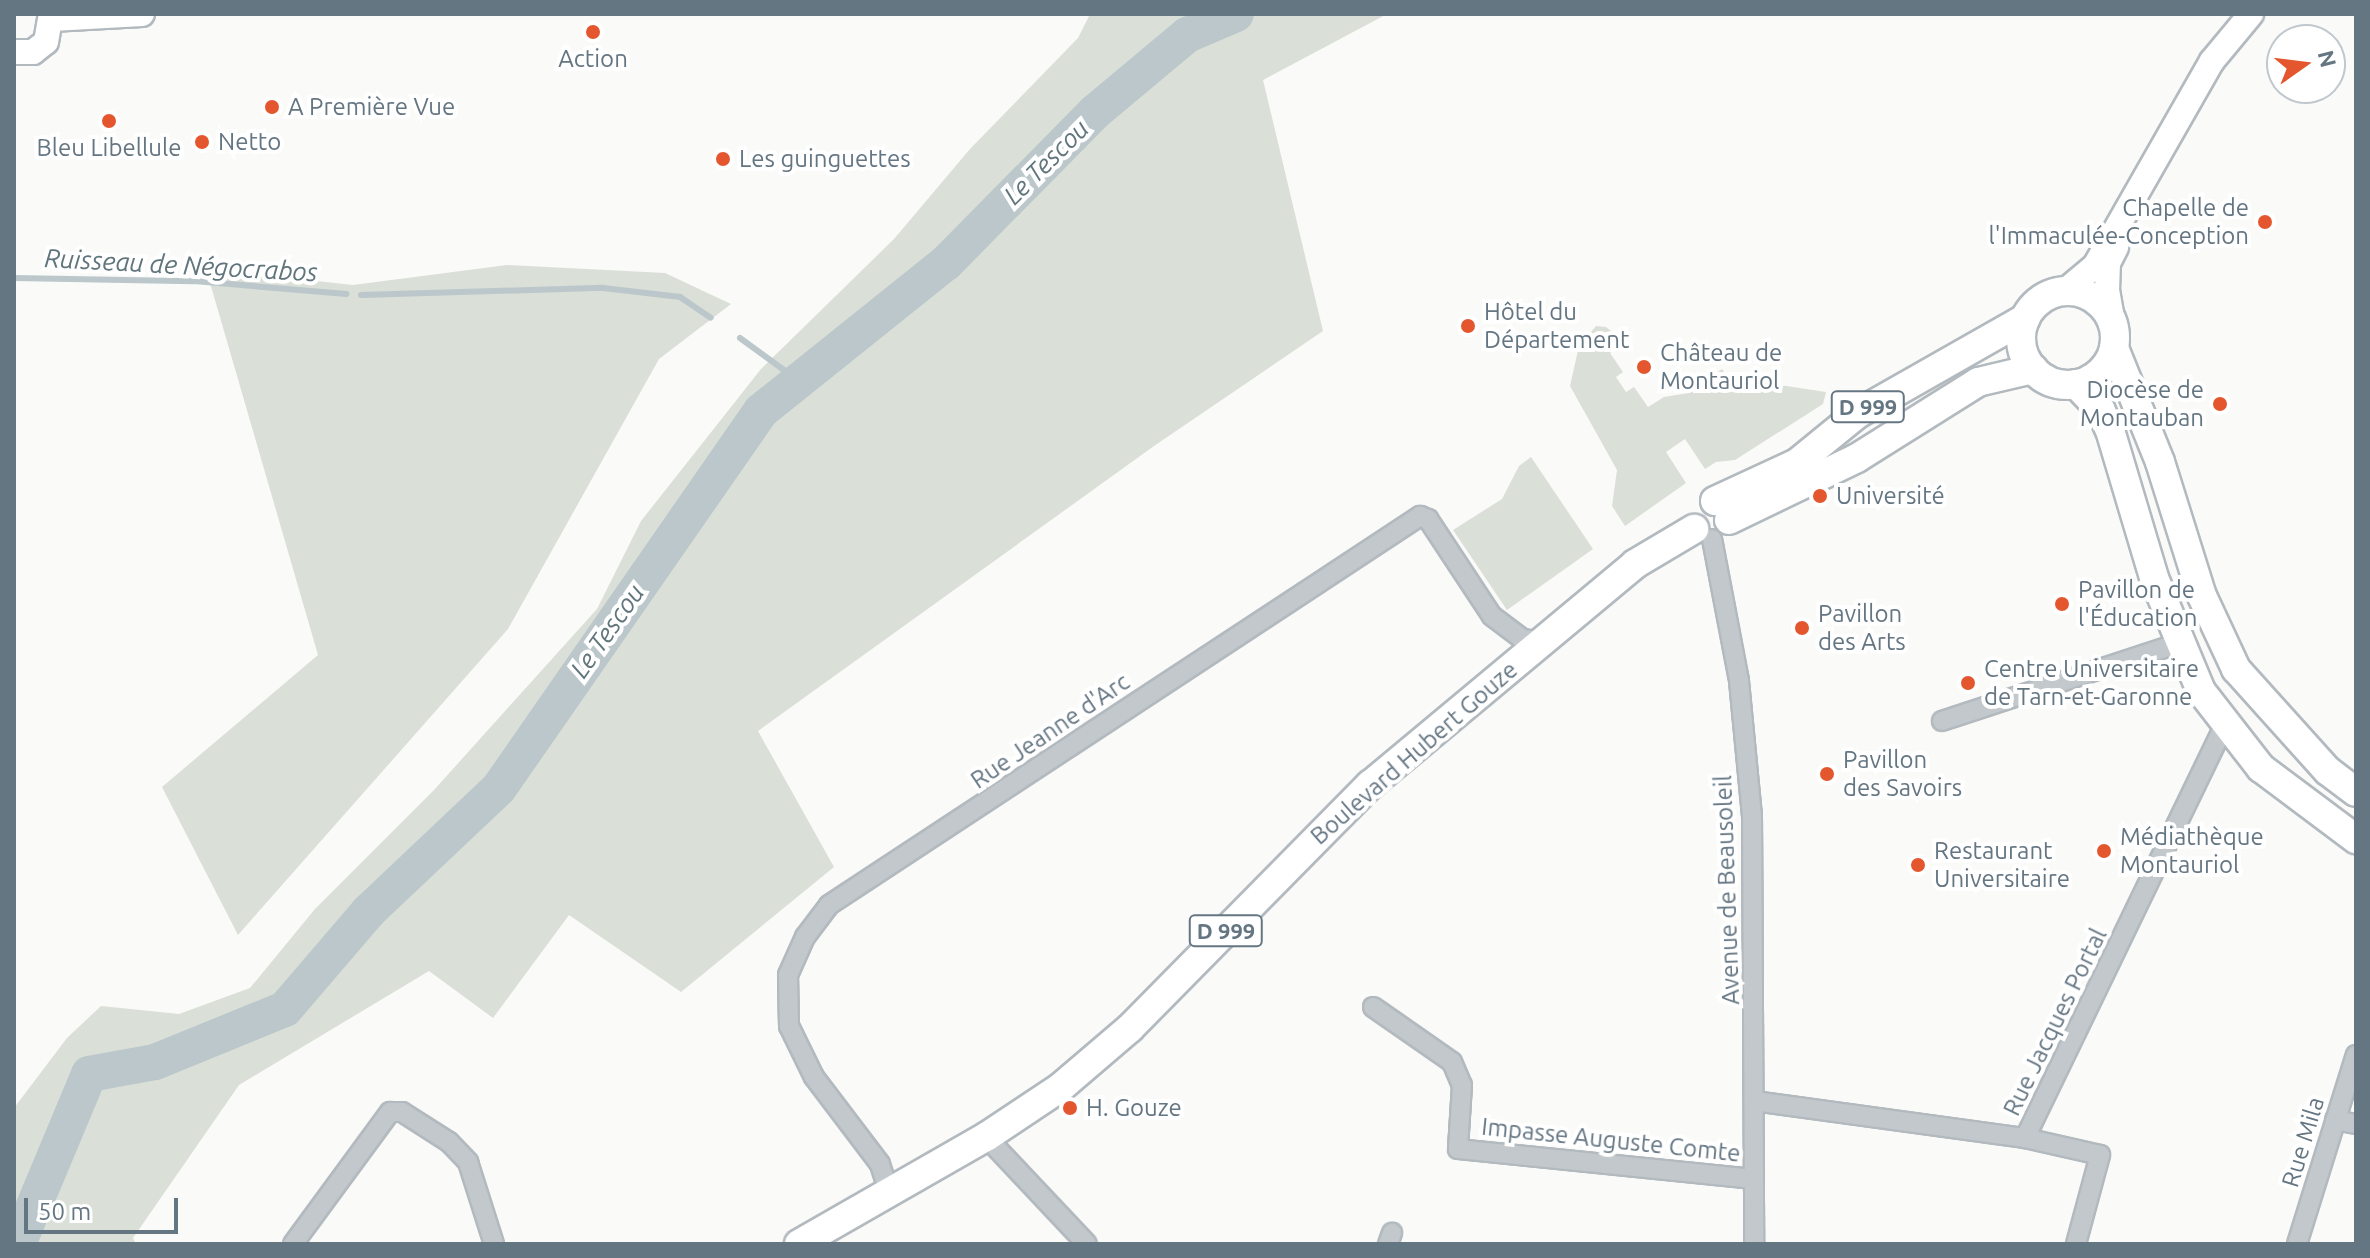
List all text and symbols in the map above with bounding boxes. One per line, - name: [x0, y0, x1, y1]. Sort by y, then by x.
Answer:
- marker: Action: [584, 23, 602, 41]
- north arrow: [2266, 24, 2346, 104]
- place label: Action: [558, 45, 628, 73]
- text: N: [2314, 48, 2342, 70]
- place label: A Première Vue: [288, 93, 455, 121]
- marker: A Première Vue: [263, 98, 281, 116]
- marker: Bleu Libellule: [100, 112, 118, 130]
- water label: Le Tescou: [997, 113, 1095, 211]
- place label: Netto: [218, 128, 281, 156]
- marker: Netto: [193, 133, 211, 151]
- place label: Bleu Libellule: [36, 134, 182, 162]
- place label: Les guinguettes: [739, 145, 911, 173]
- marker: Les guinguettes: [714, 150, 732, 168]
- place label: Chapelle de l'Immaculée-Conception: [1989, 194, 2249, 250]
- marker: Chapelle de l'Immaculée-Conception: [2256, 213, 2274, 231]
- water label: Ruisseau de Négocrabos: [44, 242, 318, 288]
- place label: Hôtel du Département: [1484, 298, 1629, 354]
- marker: Hôtel du Département: [1459, 317, 1477, 335]
- place label: Château de Montauriol: [1660, 339, 1782, 395]
- marker: Château de Montauriol: [1635, 358, 1653, 376]
- place label: Diocèse de Montauban: [2080, 376, 2204, 432]
- road number: D 999: [1830, 389, 1906, 425]
- marker: Diocèse de Montauban: [2211, 395, 2229, 413]
- place label: Université: [1836, 482, 1945, 510]
- marker: Université: [1811, 487, 1829, 505]
- place label: Pavillon de l'Éducation: [2078, 576, 2197, 632]
- water label: Le Tescou: [563, 578, 651, 684]
- marker: Pavillon de l'Éducation: [2053, 595, 2071, 613]
- place label: Pavillon des Arts: [1818, 600, 1906, 656]
- marker: Pavillon des Arts: [1793, 619, 1811, 637]
- street label: Boulevard Hubert Gouze: [1305, 655, 1523, 851]
- place label: Centre Universitaire de Tarn-et-Garonne: [1984, 655, 2199, 711]
- street label: Rue Jeanne d'Arc: [965, 667, 1135, 795]
- marker: Centre Universitaire de Tarn-et-Garonne: [1959, 674, 1977, 692]
- place label: Pavillon des Savoirs: [1843, 746, 1962, 802]
- marker: Pavillon des Savoirs: [1818, 765, 1836, 783]
- street label: Avenue de Beausoleil: [1709, 775, 1745, 1005]
- place label: Médiathèque Montauriol: [2120, 823, 2264, 879]
- place label: Restaurant Universitaire: [1934, 837, 2070, 893]
- marker: Médiathèque Montauriol: [2095, 842, 2113, 860]
- marker: Restaurant Universitaire: [1909, 856, 1927, 874]
- road number: D 999: [1188, 913, 1264, 949]
- street label: Rue Jacques Portal: [1997, 924, 2113, 1120]
- street label: Rue Mila: [2276, 1093, 2330, 1191]
- place label: H. Gouze: [1086, 1094, 1182, 1122]
- marker: H. Gouze: [1061, 1099, 1079, 1117]
- street label: Impasse Auguste Comte: [1480, 1112, 1742, 1168]
- scale bar: [28, 1182, 182, 1232]
- text: 50 m: [38, 1198, 91, 1225]

